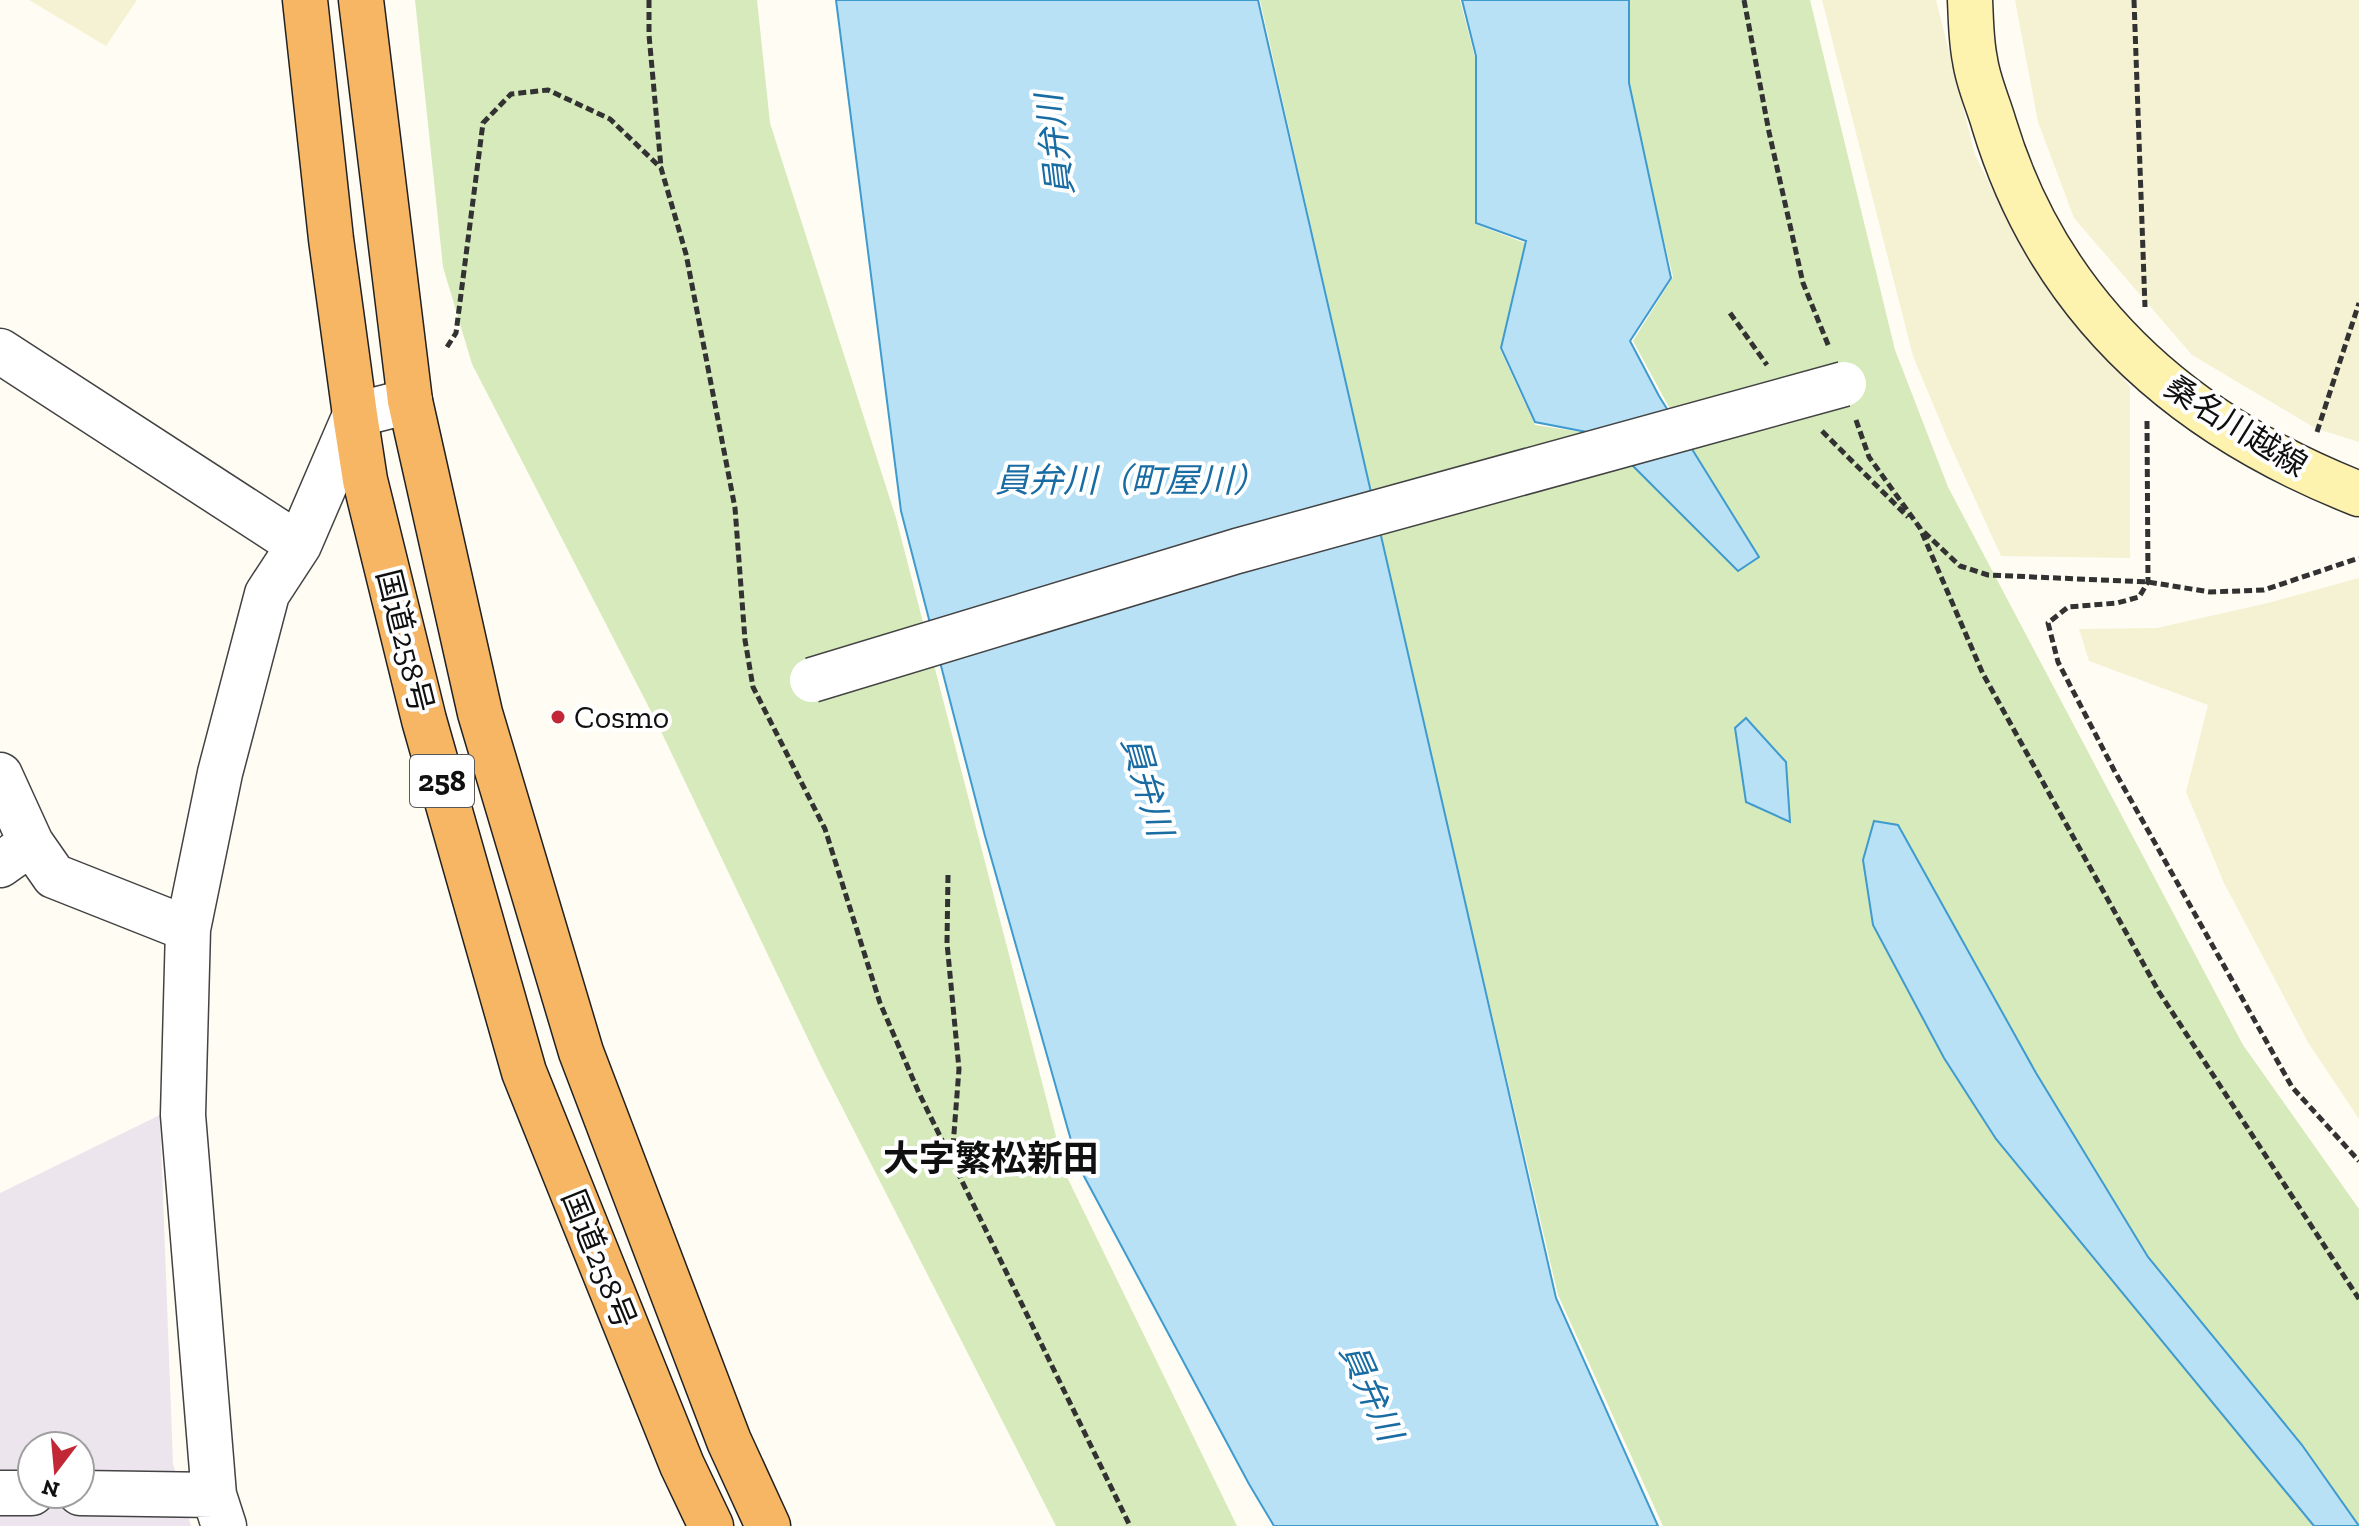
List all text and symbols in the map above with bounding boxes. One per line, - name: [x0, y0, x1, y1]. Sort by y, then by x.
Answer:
- water label: 員弁川: [1028, 89, 1082, 198]
- street label: 桑名川越線: [2158, 367, 2314, 485]
- water label: 員弁川（町屋川）: [995, 460, 1267, 501]
- street label: 国道258号: [369, 566, 441, 716]
- place label: Cosmo: [574, 698, 669, 736]
- marker: Cosmo: [549, 708, 567, 726]
- water label: 員弁川: [1113, 731, 1182, 844]
- road number: 258: [410, 755, 474, 807]
- district label: 大字繁松新田: [883, 1137, 1099, 1180]
- street label: 国道258号: [554, 1184, 644, 1334]
- water label: 員弁川: [1332, 1337, 1412, 1450]
- north arrow: [16, 1430, 96, 1510]
- text: N: [39, 1473, 62, 1504]

